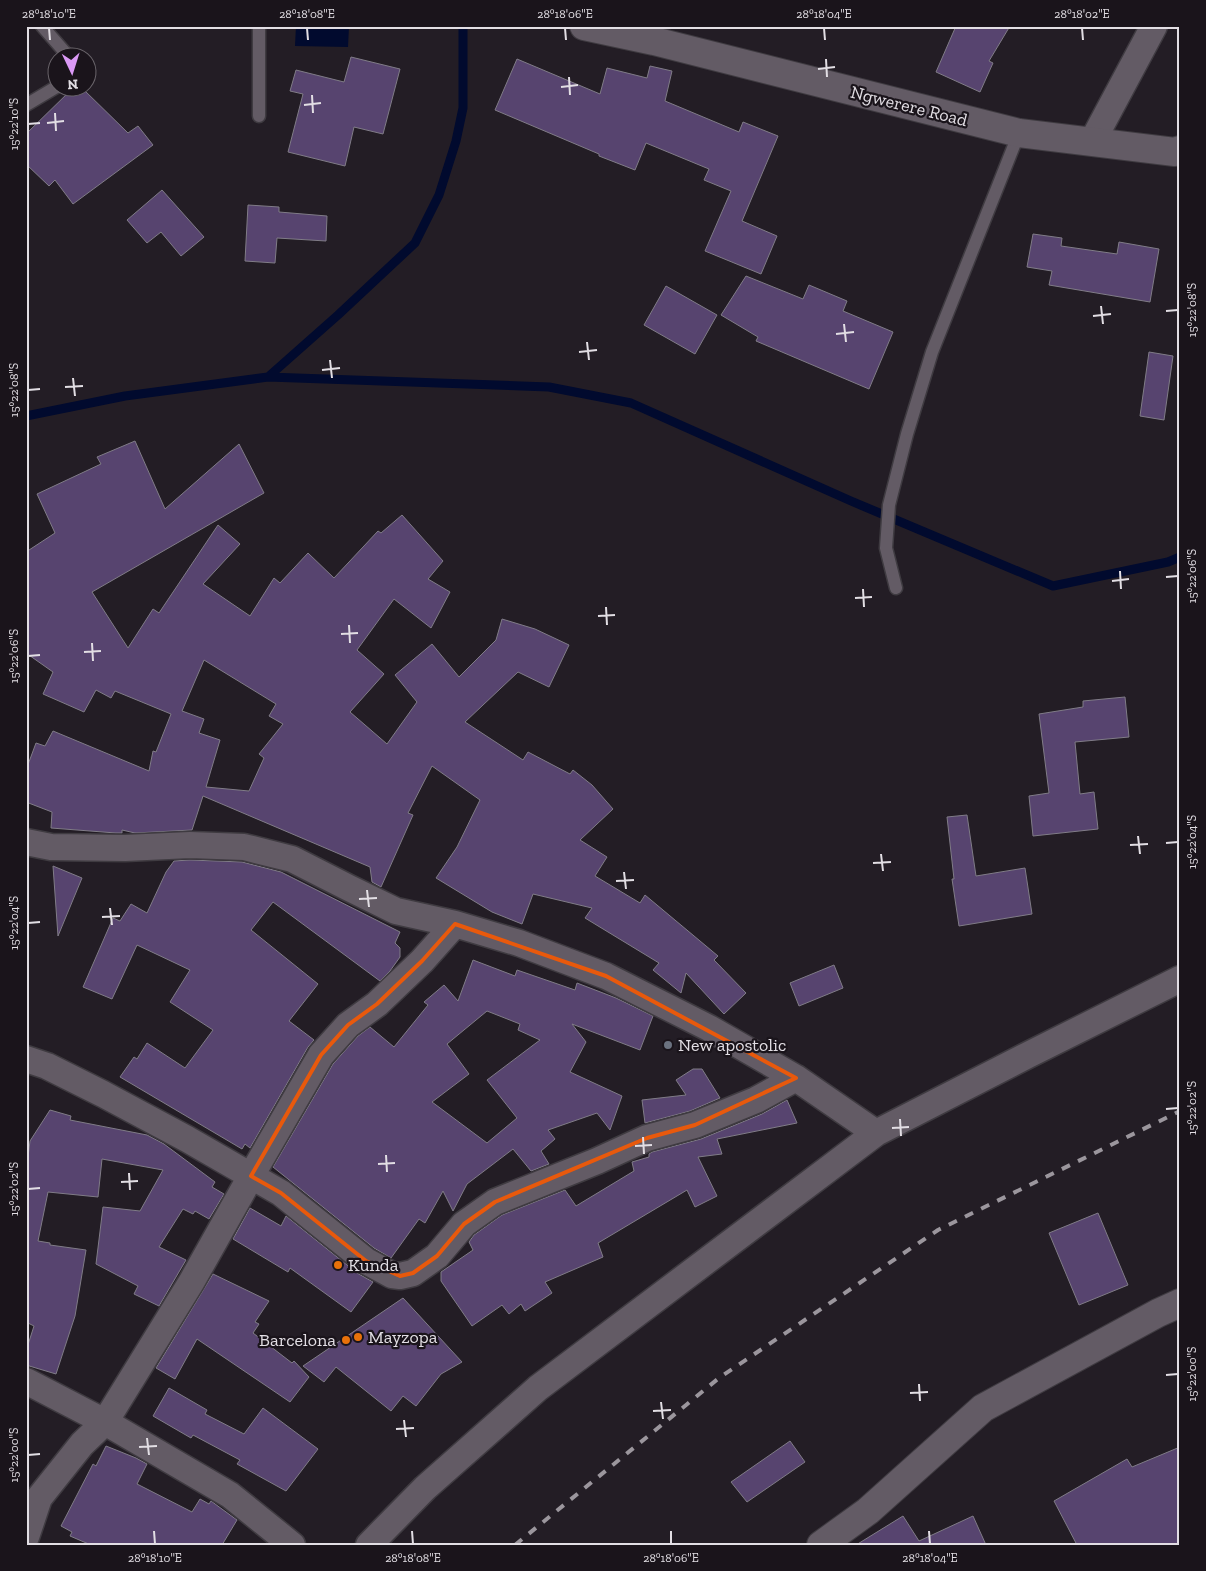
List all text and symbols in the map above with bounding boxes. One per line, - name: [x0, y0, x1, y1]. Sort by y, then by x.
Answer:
- text: 28°18'10"E: [22, 7, 76, 21]
- text: 28°18'08"E: [279, 7, 335, 21]
- text: 28°18'06"E: [537, 7, 593, 21]
- text: 28°18'04"E: [796, 7, 852, 21]
- text: 28°18'02"E: [1054, 7, 1110, 21]
- north arrow: [48, 48, 98, 98]
- text: N: [67, 76, 79, 93]
- street label: Ngwerere Road: [848, 81, 970, 131]
- text: 15°22'10"S: [7, 98, 21, 150]
- text: 15°22'08"S: [1185, 283, 1199, 337]
- text: 15°22'08"S: [7, 363, 21, 417]
- text: 15°22'06"S: [1185, 549, 1199, 603]
- text: 15°22'06"S: [7, 629, 21, 683]
- text: 15°22'04"S: [1185, 815, 1199, 869]
- text: 15°22'04"S: [7, 896, 21, 950]
- place label: New apostolic: [678, 1034, 786, 1056]
- marker: New apostolic: [662, 1039, 674, 1051]
- text: 15°22'02"S: [1185, 1081, 1199, 1135]
- text: 15°22'02"S: [7, 1162, 21, 1216]
- place label: Kunda: [348, 1254, 399, 1276]
- marker: Kunda: [332, 1259, 344, 1271]
- place label: Mayzopa: [368, 1326, 438, 1348]
- place label: Barcelona: [259, 1329, 336, 1351]
- marker: Mayzopa: [352, 1331, 364, 1343]
- marker: Barcelona: [340, 1334, 352, 1346]
- text: 15°22'00"S: [1185, 1347, 1199, 1401]
- text: 15°22'00"S: [7, 1428, 21, 1482]
- text: 28°18'10"E: [128, 1551, 182, 1565]
- text: 28°18'08"E: [385, 1551, 441, 1565]
- text: 28°18'06"E: [643, 1551, 699, 1565]
- text: 28°18'04"E: [902, 1551, 958, 1565]

